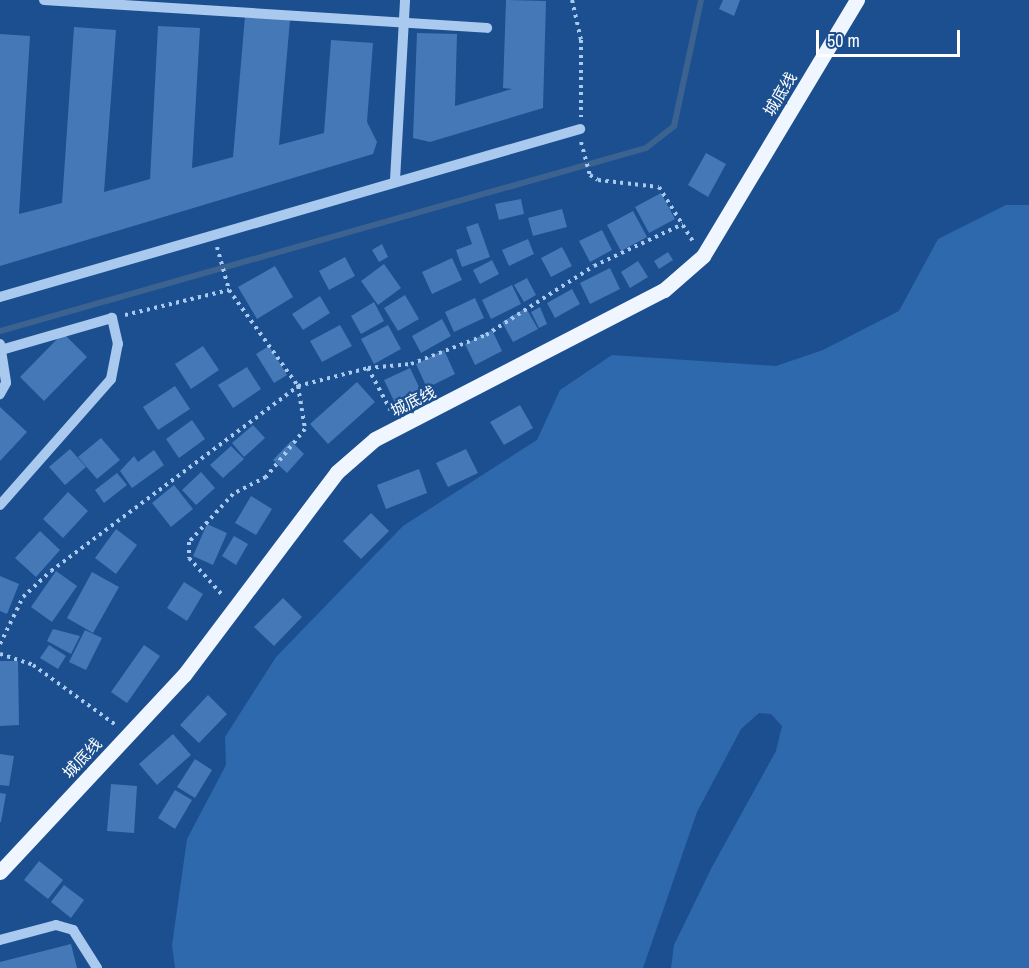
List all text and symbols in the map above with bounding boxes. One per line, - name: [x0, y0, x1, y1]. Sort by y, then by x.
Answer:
- scale bar: [819, 18, 963, 56]
- text: 50 m: [827, 28, 860, 53]
- street label: 城底线: [759, 68, 801, 120]
- street label: 城底线: [387, 382, 439, 420]
- street label: 城底线: [59, 734, 105, 782]

